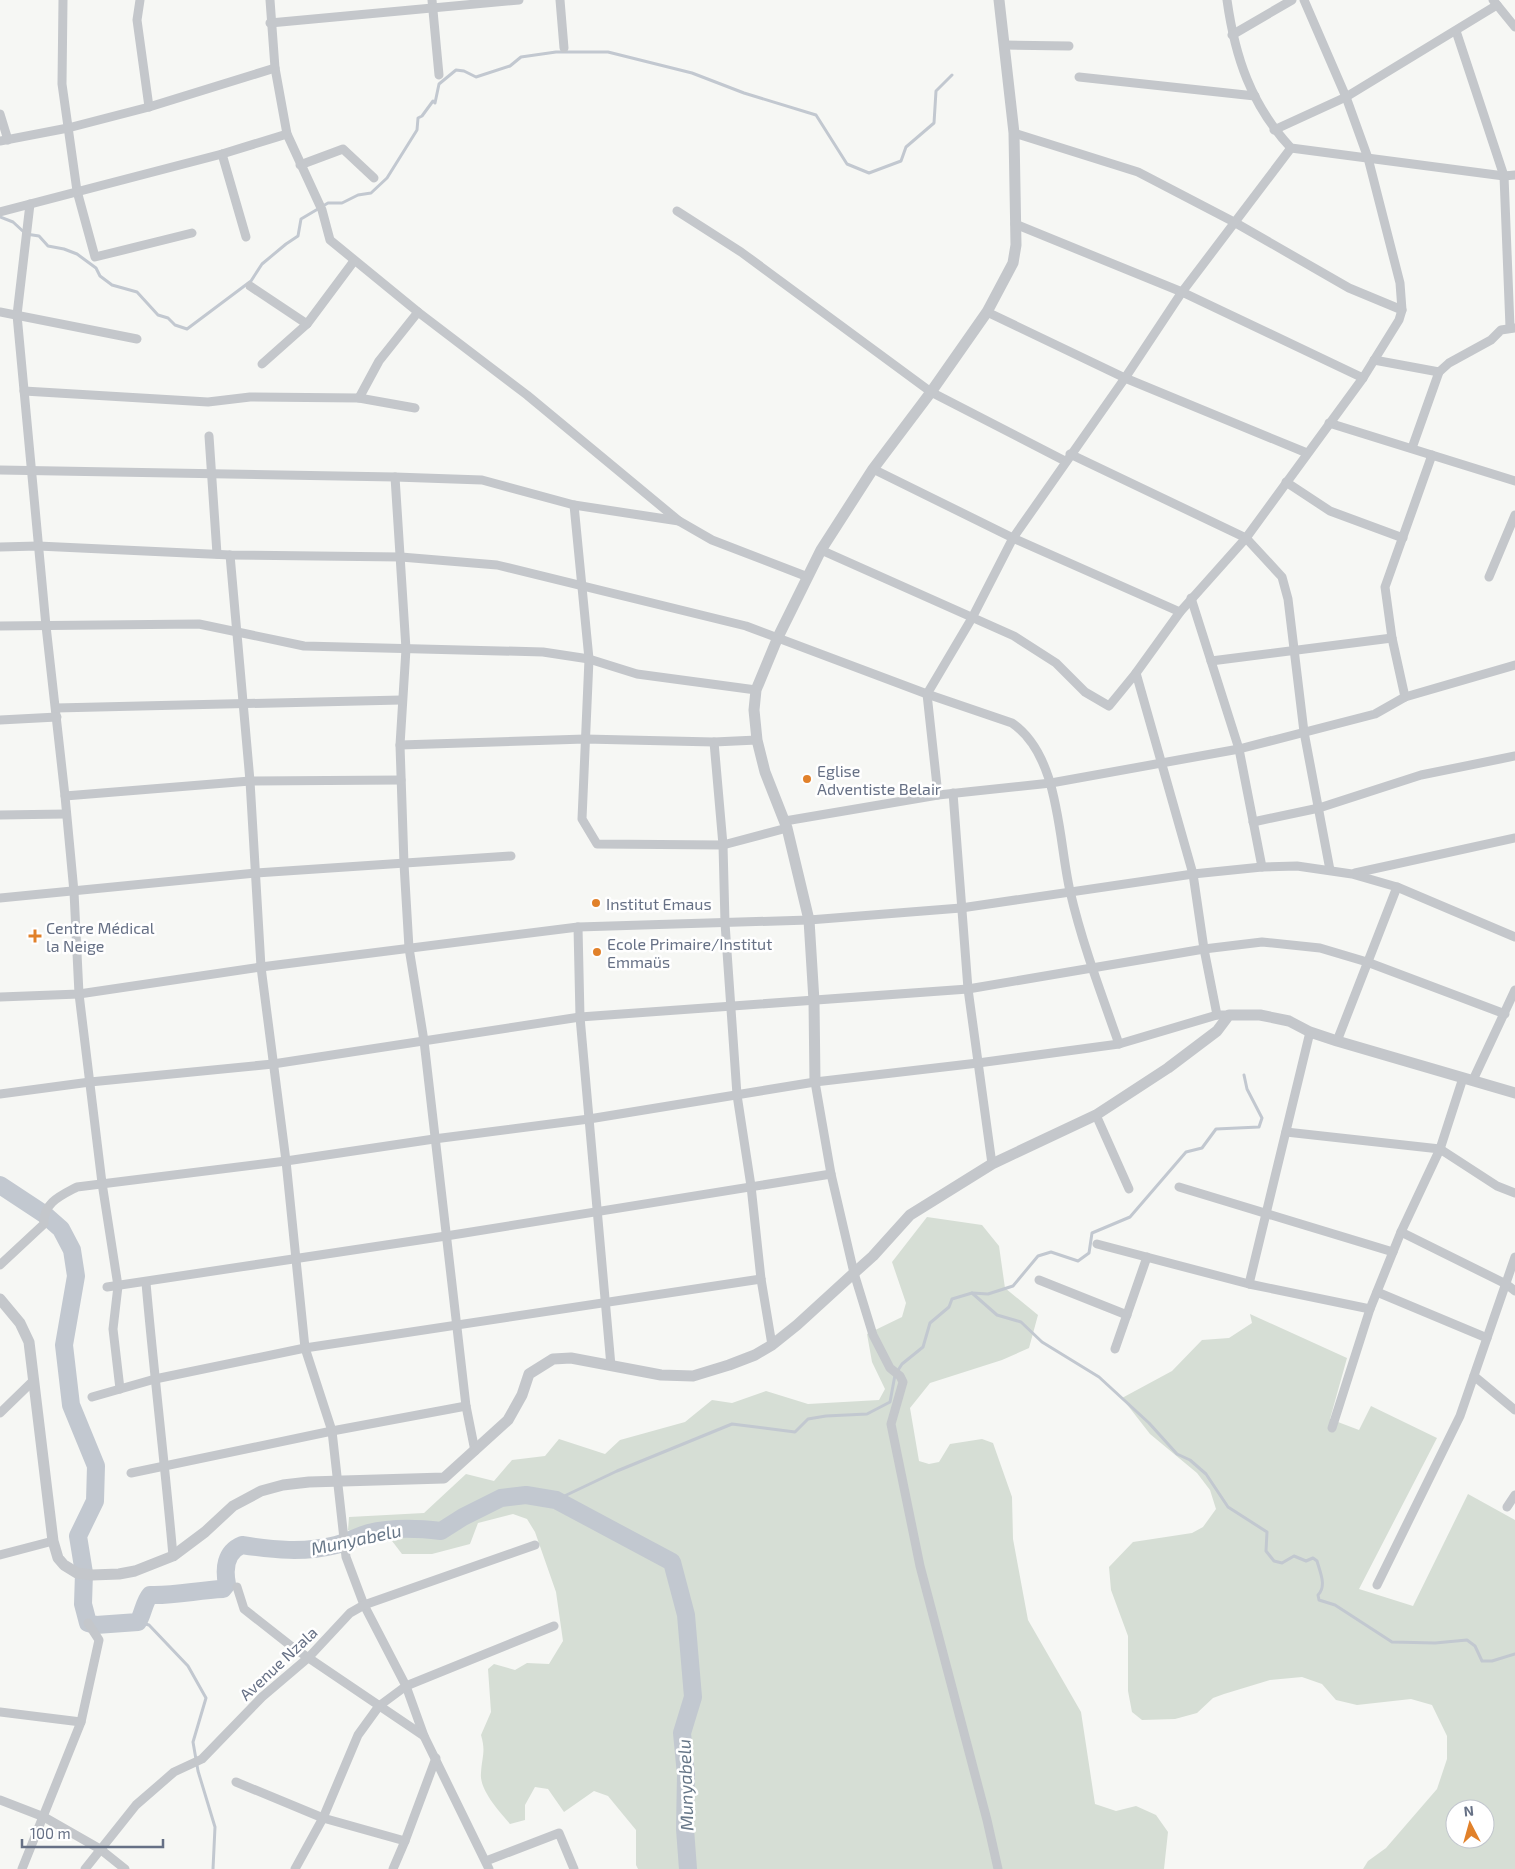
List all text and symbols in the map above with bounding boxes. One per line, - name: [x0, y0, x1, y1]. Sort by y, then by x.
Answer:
- place label: Eglise Adventiste Belair: [817, 761, 942, 798]
- marker: Eglise Adventiste Belair: [801, 773, 813, 785]
- place label: Institut Emaus: [606, 894, 712, 913]
- marker: Institut Emaus: [590, 897, 602, 909]
- place label: Centre Médical la Neige: [46, 918, 155, 955]
- marker: Centre Médical la Neige: [28, 929, 42, 943]
- place label: Ecole Primaire/Institut Emmaüs: [607, 934, 772, 971]
- marker: Ecole Primaire/Institut Emmaüs: [591, 946, 603, 958]
- water label: Munyabelu: [309, 1519, 403, 1559]
- street label: Avenue Nzala: [235, 1622, 321, 1704]
- water label: Munyabelu: [672, 1739, 698, 1831]
- north arrow: [1445, 1799, 1495, 1849]
- text: N: [1463, 1802, 1475, 1820]
- scale bar: [22, 1816, 164, 1848]
- text: 100 m: [30, 1824, 71, 1842]

